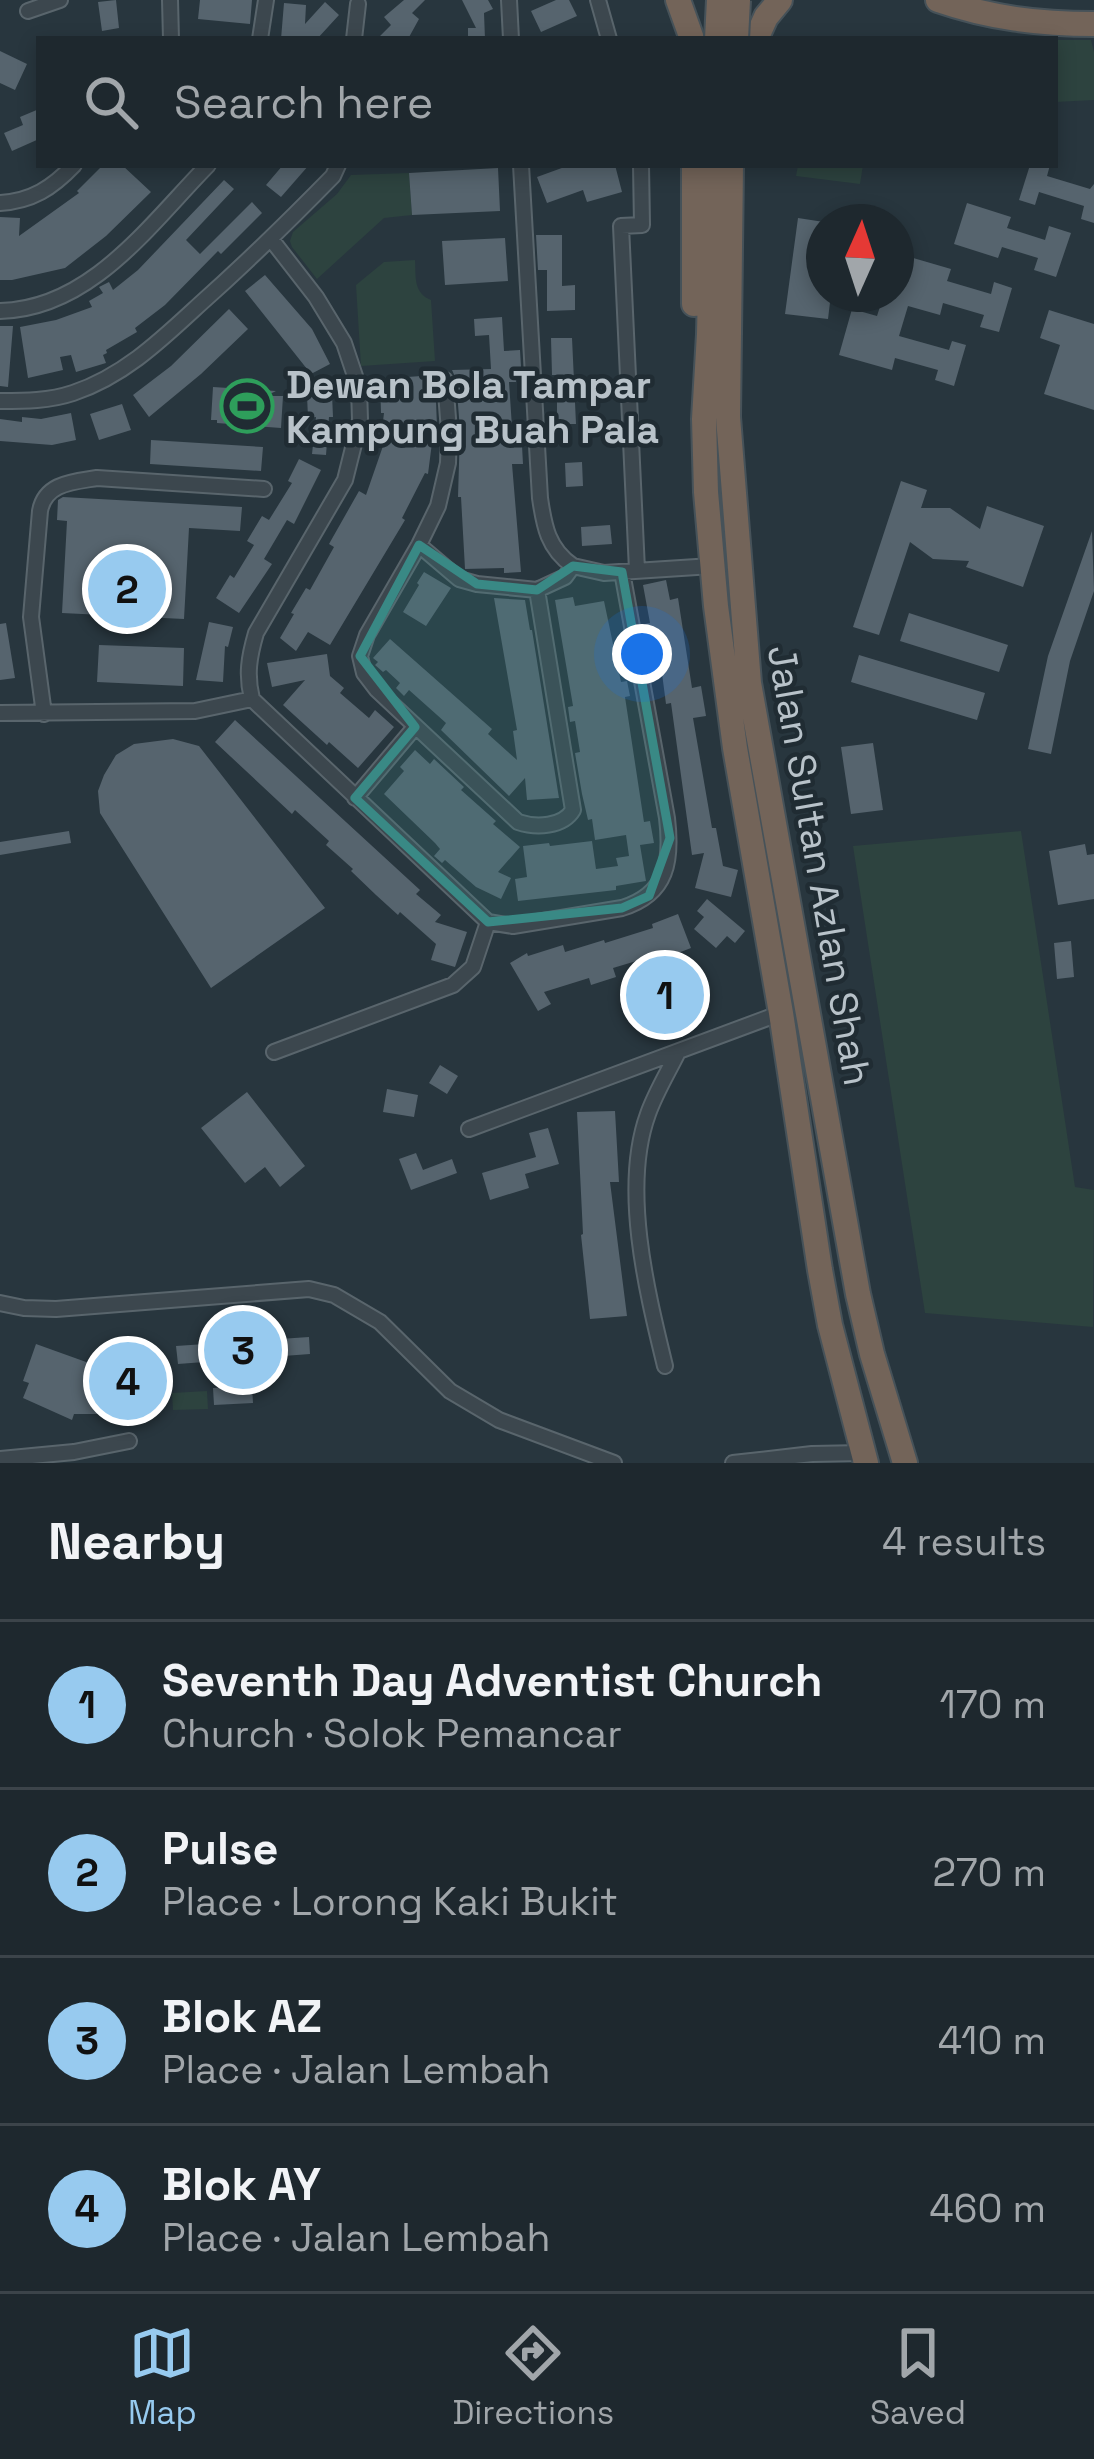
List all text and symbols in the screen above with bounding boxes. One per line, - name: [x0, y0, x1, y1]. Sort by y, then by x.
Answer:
- search box: [36, 36, 1058, 168]
- icon: search: [78, 69, 144, 135]
- text: Search here: [174, 74, 433, 131]
- north arrow: [806, 204, 914, 312]
- place label: Dewan Bola Tampar Kampung Buah Pala: [286, 360, 659, 454]
- sports icon: Dewan Bola Tampar Kampung Buah Pala: [219, 378, 275, 434]
- pin: 2: [88, 544, 166, 634]
- your location: [612, 624, 672, 684]
- street label: Jalan Sultan Azlan Shah: [757, 641, 882, 1089]
- pin: 1: [626, 950, 704, 1040]
- pin: 3: [204, 1305, 282, 1395]
- pin: 4: [89, 1336, 167, 1426]
- text: Nearby: [48, 1509, 225, 1574]
- text: 4 results: [882, 1517, 1046, 1566]
- text: Seventh Day Adventist Church: [162, 1652, 822, 1709]
- text: 1: [78, 1680, 96, 1729]
- text: 170 m: [939, 1680, 1046, 1729]
- text: Church · Solok Pemancar: [162, 1709, 622, 1758]
- text: Pulse: [162, 1820, 278, 1877]
- text: 2: [75, 1848, 99, 1897]
- text: 270 m: [933, 1848, 1046, 1897]
- text: Place · Lorong Kaki Bukit: [162, 1877, 618, 1926]
- text: Blok AZ: [162, 1988, 322, 2045]
- text: 3: [75, 2016, 99, 2065]
- text: 410 m: [938, 2016, 1046, 2065]
- text: Place · Jalan Lembah: [162, 2045, 550, 2094]
- text: Blok AY: [162, 2156, 321, 2213]
- text: 4: [75, 2184, 99, 2233]
- text: 460 m: [929, 2184, 1046, 2233]
- text: Place · Jalan Lembah: [162, 2213, 550, 2262]
- tab: Map: [128, 2320, 197, 2434]
- tab: Directions: [452, 2320, 614, 2434]
- tab: Saved: [870, 2320, 966, 2434]

